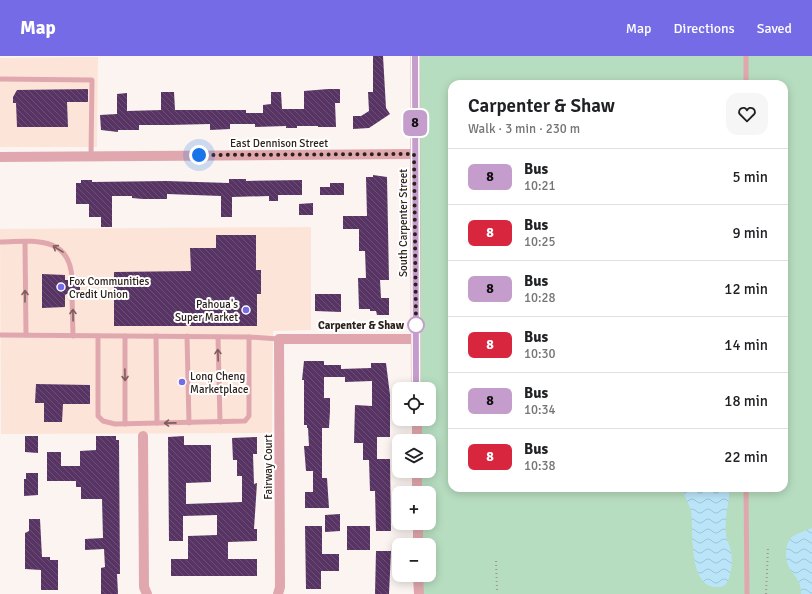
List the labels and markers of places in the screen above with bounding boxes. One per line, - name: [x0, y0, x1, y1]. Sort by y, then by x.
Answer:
- place label: Fox Communities Credit Union: [69, 275, 150, 301]
- marker: Fox Communities Credit Union: [56, 282, 66, 292]
- place label: Pahoua's Super Market: [175, 298, 238, 324]
- marker: Pahoua's Super Market: [241, 305, 251, 315]
- marker: Carpenter & Shaw: [407, 316, 425, 334]
- place label: Carpenter & Shaw: [318, 319, 405, 332]
- place label: Long Cheng Marketplace: [190, 370, 248, 396]
- marker: Long Cheng Marketplace: [177, 377, 187, 387]

